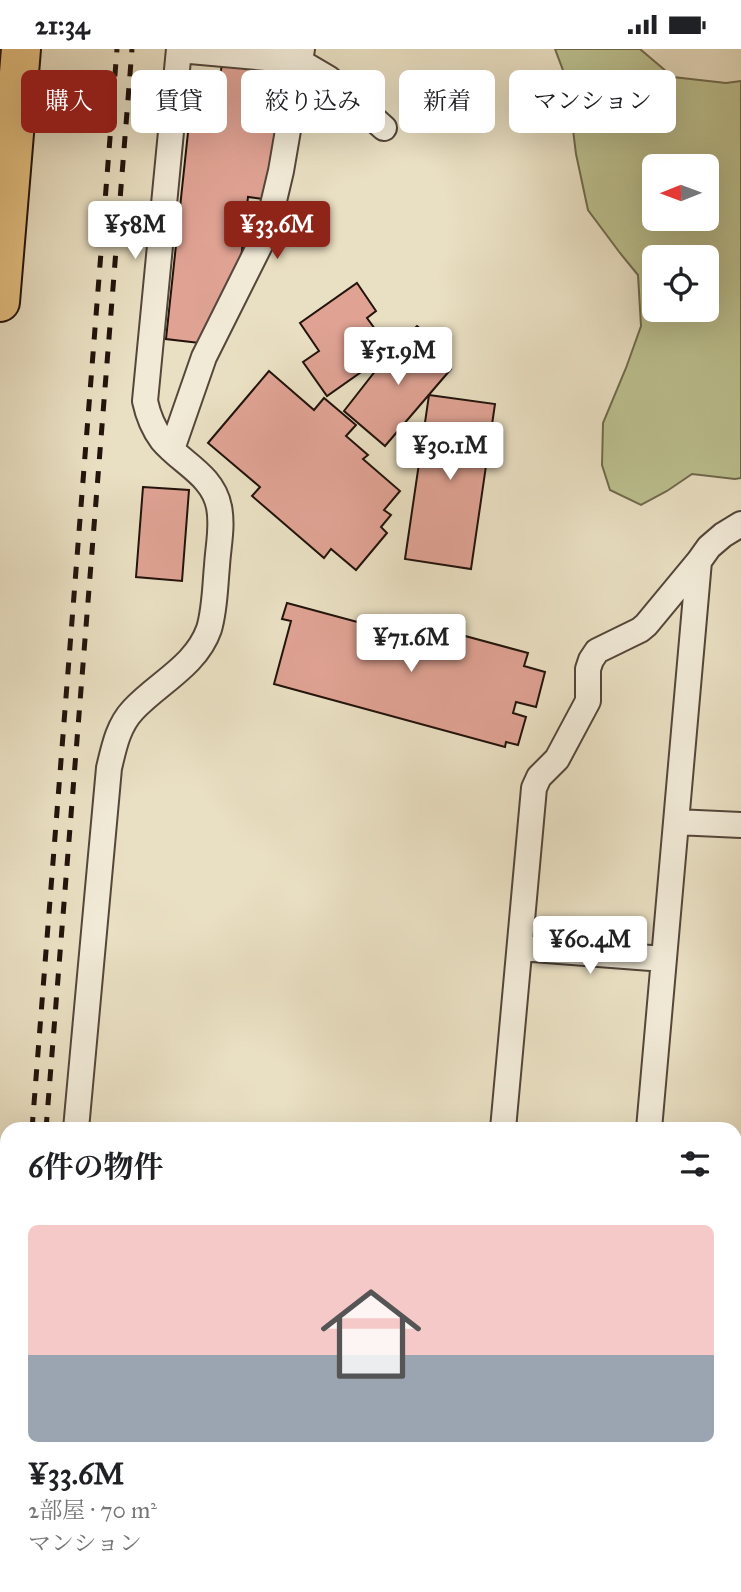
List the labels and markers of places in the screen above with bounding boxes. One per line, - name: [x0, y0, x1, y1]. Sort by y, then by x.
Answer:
- pin: ¥58M: [94, 201, 176, 261]
- pin: ¥33.6M: [220, 201, 334, 261]
- pin: ¥51.9M: [341, 327, 455, 387]
- pin: ¥30.1M: [393, 423, 507, 482]
- pin: ¥71.6M: [354, 615, 468, 674]
- pin: ¥60.4M: [533, 916, 647, 976]

